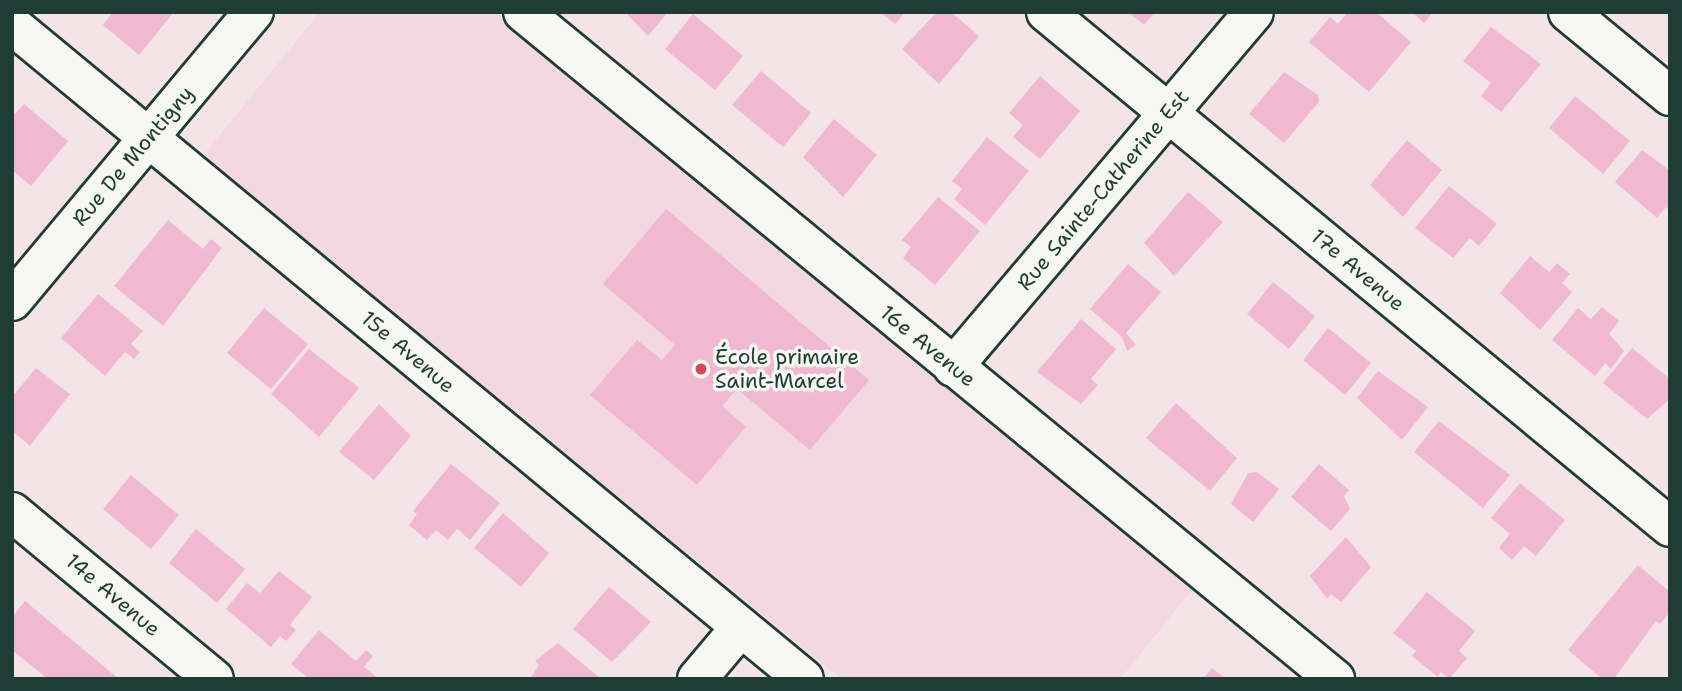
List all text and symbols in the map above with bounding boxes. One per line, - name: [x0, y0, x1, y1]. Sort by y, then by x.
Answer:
- street label: Rue De Montigny: [67, 81, 199, 231]
- street label: Rue Sainte-Catherine Est: [1012, 85, 1194, 295]
- street label: 17e Avenue: [1306, 223, 1410, 317]
- street label: 16e Avenue: [875, 300, 981, 392]
- street label: 15e Avenue: [356, 306, 460, 398]
- place label: École primaire Saint-Marcel: [715, 344, 859, 394]
- marker: École primaire Saint-Marcel: [693, 361, 709, 377]
- street label: 14e Avenue: [61, 548, 165, 642]

